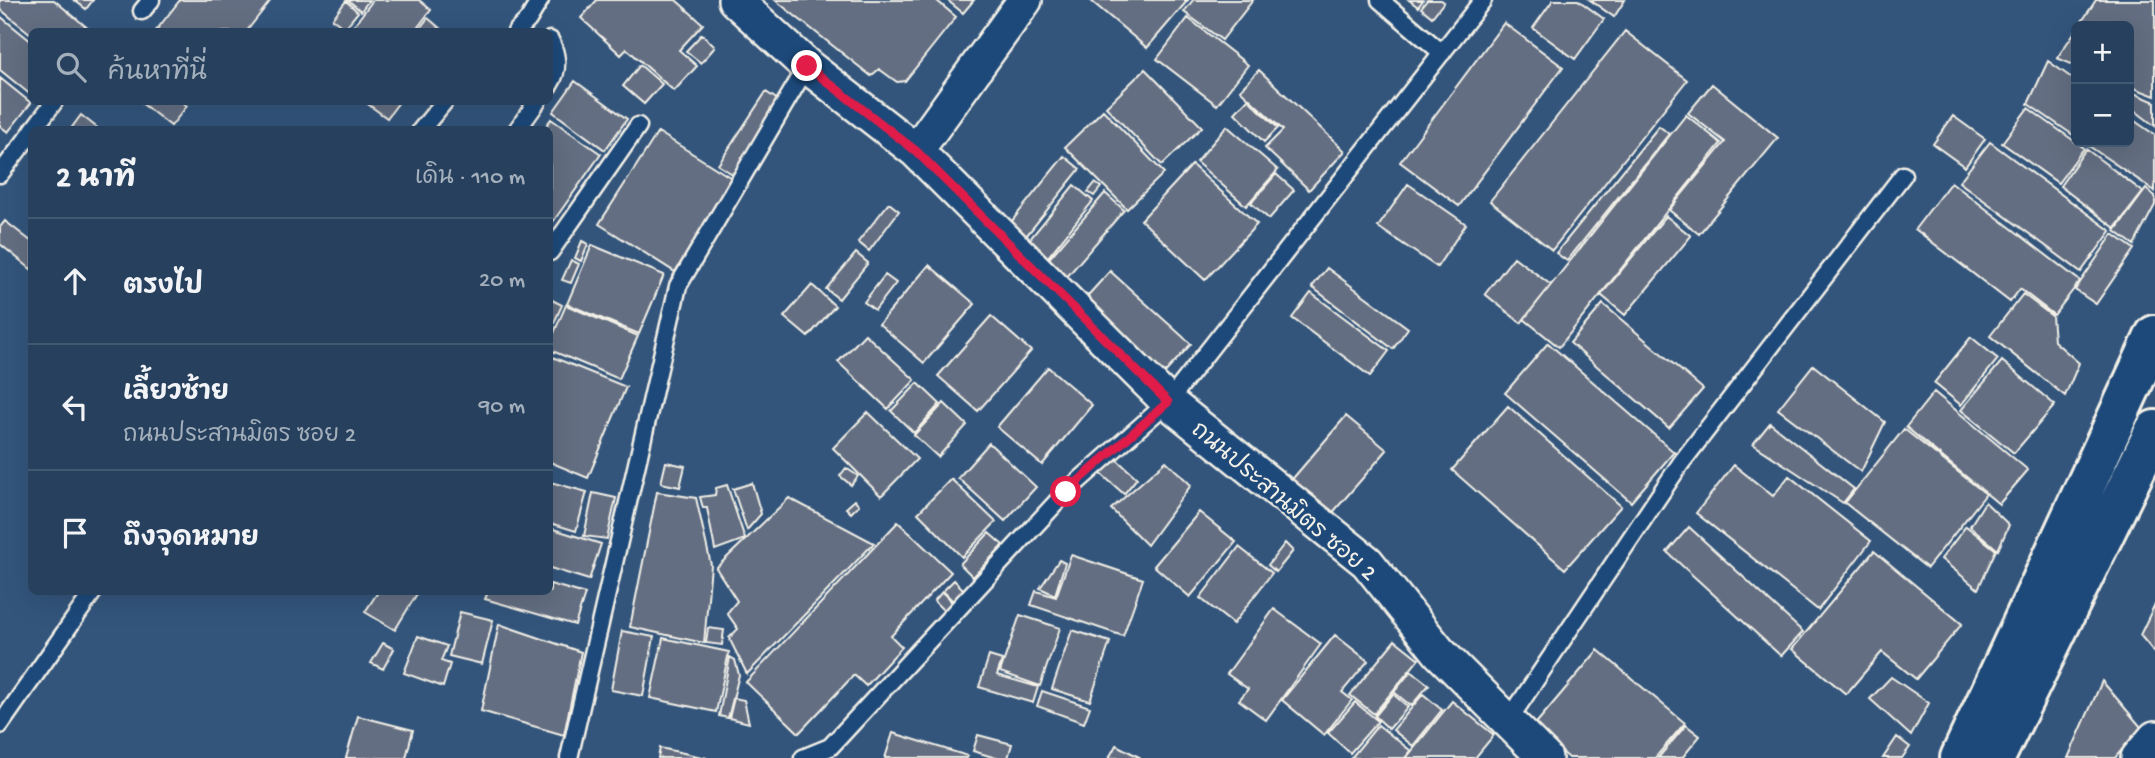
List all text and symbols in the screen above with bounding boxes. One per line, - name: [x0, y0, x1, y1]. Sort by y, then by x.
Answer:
- map controls: [2071, 21, 2134, 147]
- button: +: [2071, 21, 2134, 84]
- search box: [28, 28, 553, 105]
- icon: search: [52, 48, 90, 86]
- route end: [791, 50, 822, 81]
- text: ค้นหาที่นี่: [108, 59, 207, 90]
- button: −: [2071, 84, 2134, 147]
- text: 2 นาที: [56, 163, 136, 198]
- text: เดิน · 110 m: [415, 165, 525, 192]
- icon: ahead: [56, 262, 94, 300]
- text: 20 m: [479, 268, 525, 295]
- text: ตรงไป: [123, 273, 203, 304]
- text: เลี้ยวซ้าย: [123, 379, 229, 410]
- icon: left: [56, 388, 94, 426]
- text: 90 m: [479, 394, 525, 421]
- street label: ถนนประสานมิตร ซอย 2: [1185, 414, 1383, 588]
- text: ถนนประสานมิตร ซอย 2: [123, 423, 356, 450]
- route start: [1050, 476, 1081, 507]
- icon: arrive: [56, 514, 94, 552]
- text: ถึงจุดหมาย: [123, 525, 259, 556]

